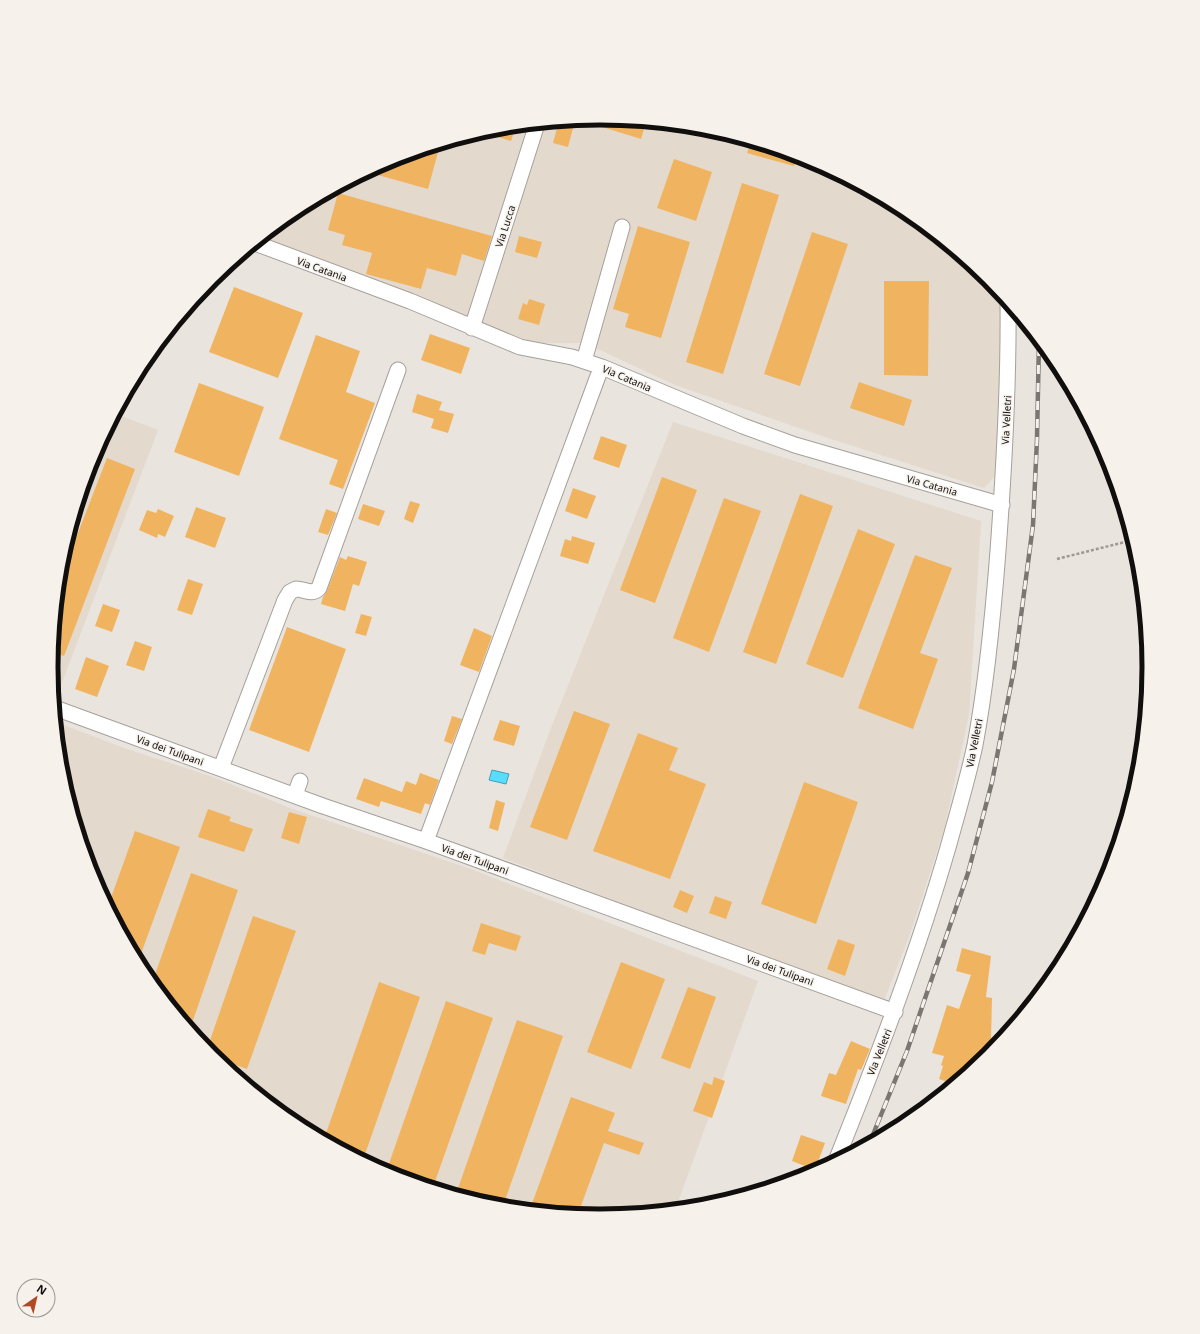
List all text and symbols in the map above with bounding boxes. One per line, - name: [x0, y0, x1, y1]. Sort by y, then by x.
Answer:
- street label: Via Lucca: [492, 203, 518, 249]
- street label: Via Catania: [295, 253, 349, 285]
- street label: Via Catania: [600, 361, 654, 395]
- street label: Via Velletri: [998, 395, 1014, 445]
- street label: Via Catania: [905, 471, 959, 499]
- street label: Via Velletri: [962, 717, 986, 769]
- street label: Via dei Tulipani: [134, 731, 206, 769]
- street label: Via dei Tulipani: [439, 840, 511, 878]
- street label: Via dei Tulipani: [744, 951, 816, 989]
- street label: Via Velletri: [863, 1026, 895, 1078]
- north arrow: [16, 1278, 56, 1318]
- text: N: [34, 1281, 50, 1298]

